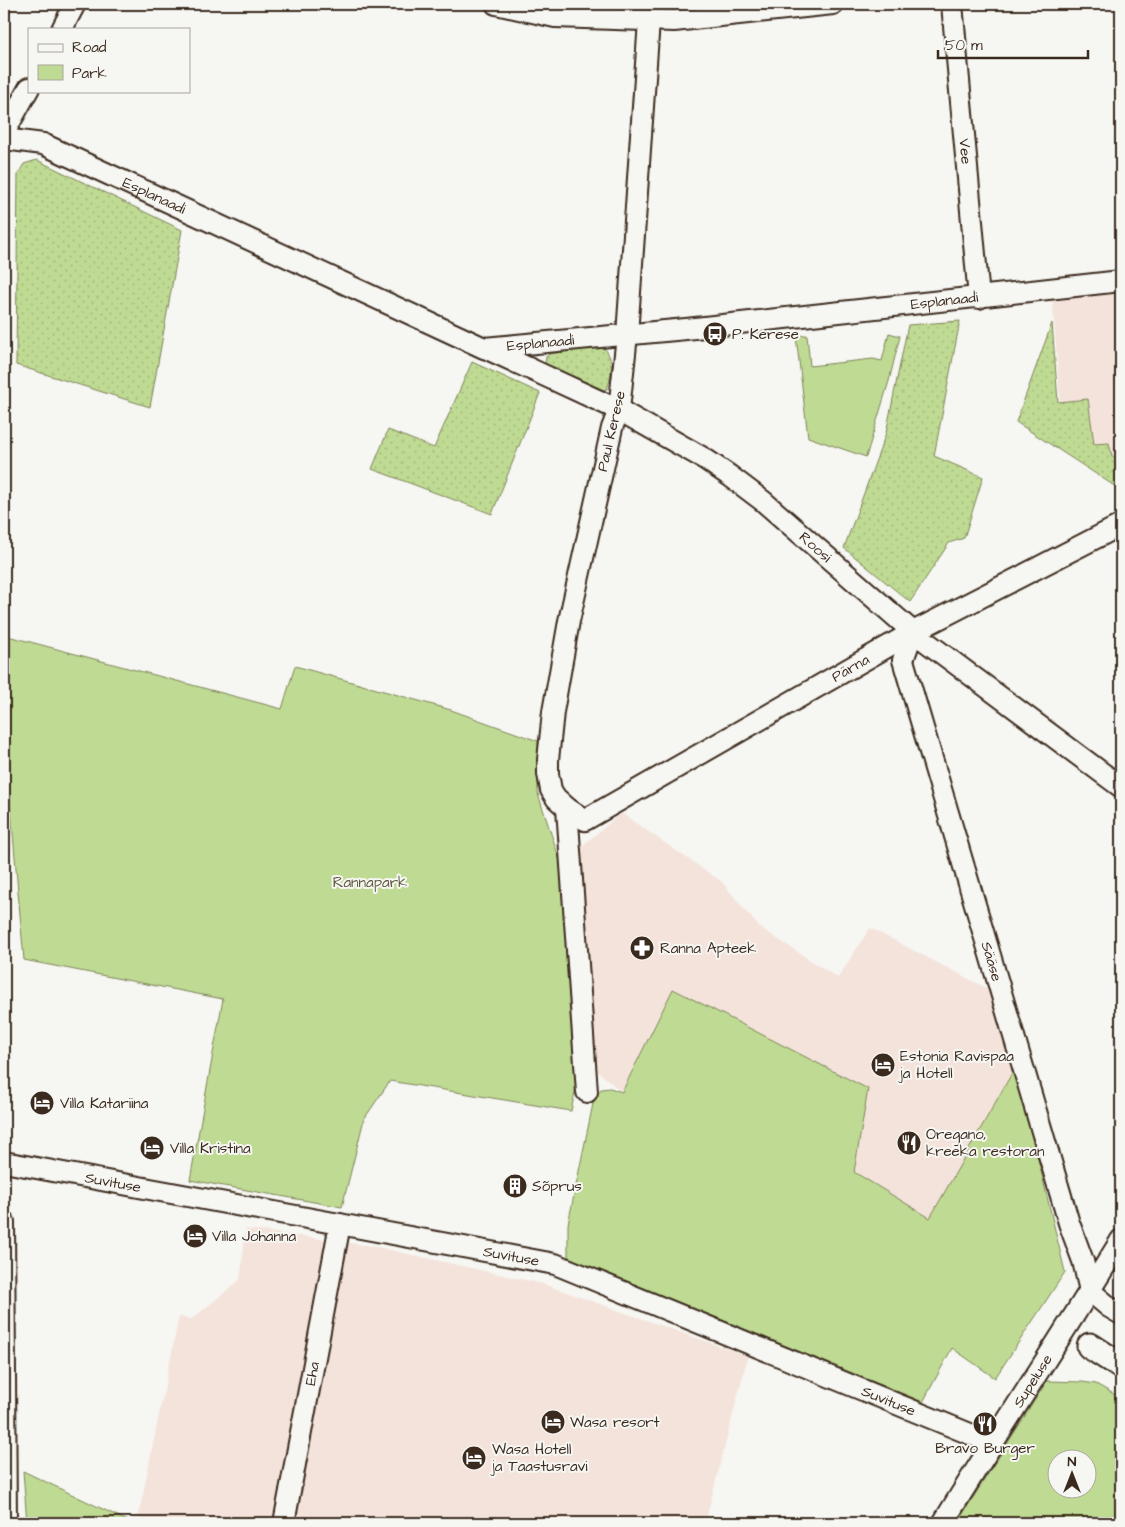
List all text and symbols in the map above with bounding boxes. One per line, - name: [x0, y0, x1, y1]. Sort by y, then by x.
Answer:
- legend: [28, 28, 190, 92]
- scale bar: [938, 28, 1088, 60]
- text: 50 m: [945, 35, 983, 56]
- text: Road: [72, 37, 107, 58]
- text: Park: [72, 63, 107, 84]
- street label: Vee: [953, 138, 977, 165]
- street label: Esplanaadi: [119, 172, 190, 220]
- street label: Esplanaadi: [910, 287, 980, 315]
- bus stop icon: P. Kerese: [702, 321, 728, 347]
- place label: P. Kerese: [732, 324, 799, 345]
- street label: Esplanaadi: [506, 329, 576, 357]
- street label: Paul Kerese: [592, 389, 631, 474]
- street label: Roosi: [794, 527, 837, 568]
- street label: Pärna: [828, 649, 874, 688]
- park label: Rannapark: [333, 872, 407, 893]
- pharmacy icon: Ranna Apteek: [629, 935, 655, 961]
- place label: Ranna Apteek: [660, 938, 756, 959]
- street label: Sääse: [976, 939, 1007, 984]
- place label: Estonia Ravispaa ja Hotell: [898, 1046, 1014, 1084]
- hotel icon: Estonia Ravispaa ja Hotell: [870, 1052, 896, 1078]
- hotel icon: Villa Katariina: [29, 1090, 55, 1116]
- place label: Villa Katariina: [60, 1093, 149, 1114]
- place label: Oregano, kreeka restoran: [926, 1124, 1045, 1162]
- restaurant icon: Oregano, kreeka restoran: [896, 1130, 922, 1156]
- hotel icon: Villa Kristina: [139, 1135, 165, 1161]
- place label: Villa Kristina: [170, 1138, 251, 1159]
- street label: Suvituse: [83, 1167, 143, 1198]
- building icon: Sõprus: [502, 1173, 528, 1199]
- place label: Sõprus: [532, 1176, 582, 1197]
- hotel icon: Villa Johanna: [182, 1223, 208, 1249]
- place label: Villa Johanna: [212, 1226, 296, 1247]
- street label: Suvituse: [482, 1241, 541, 1272]
- street label: Supeluse: [1008, 1350, 1058, 1412]
- street label: Eha: [300, 1360, 325, 1387]
- street label: Suvituse: [858, 1381, 919, 1422]
- hotel icon: Wasa resort: [540, 1409, 566, 1435]
- restaurant icon: Bravo Burger: [972, 1411, 998, 1437]
- place label: Wasa resort: [570, 1412, 660, 1433]
- place label: Bravo Burger: [935, 1438, 1035, 1460]
- place label: Wasa Hotell ja Taastusravi: [490, 1439, 588, 1477]
- hotel icon: Wasa Hotell ja Taastusravi: [461, 1445, 487, 1471]
- north arrow: [1048, 1450, 1098, 1500]
- text: N: [1068, 1452, 1077, 1472]

